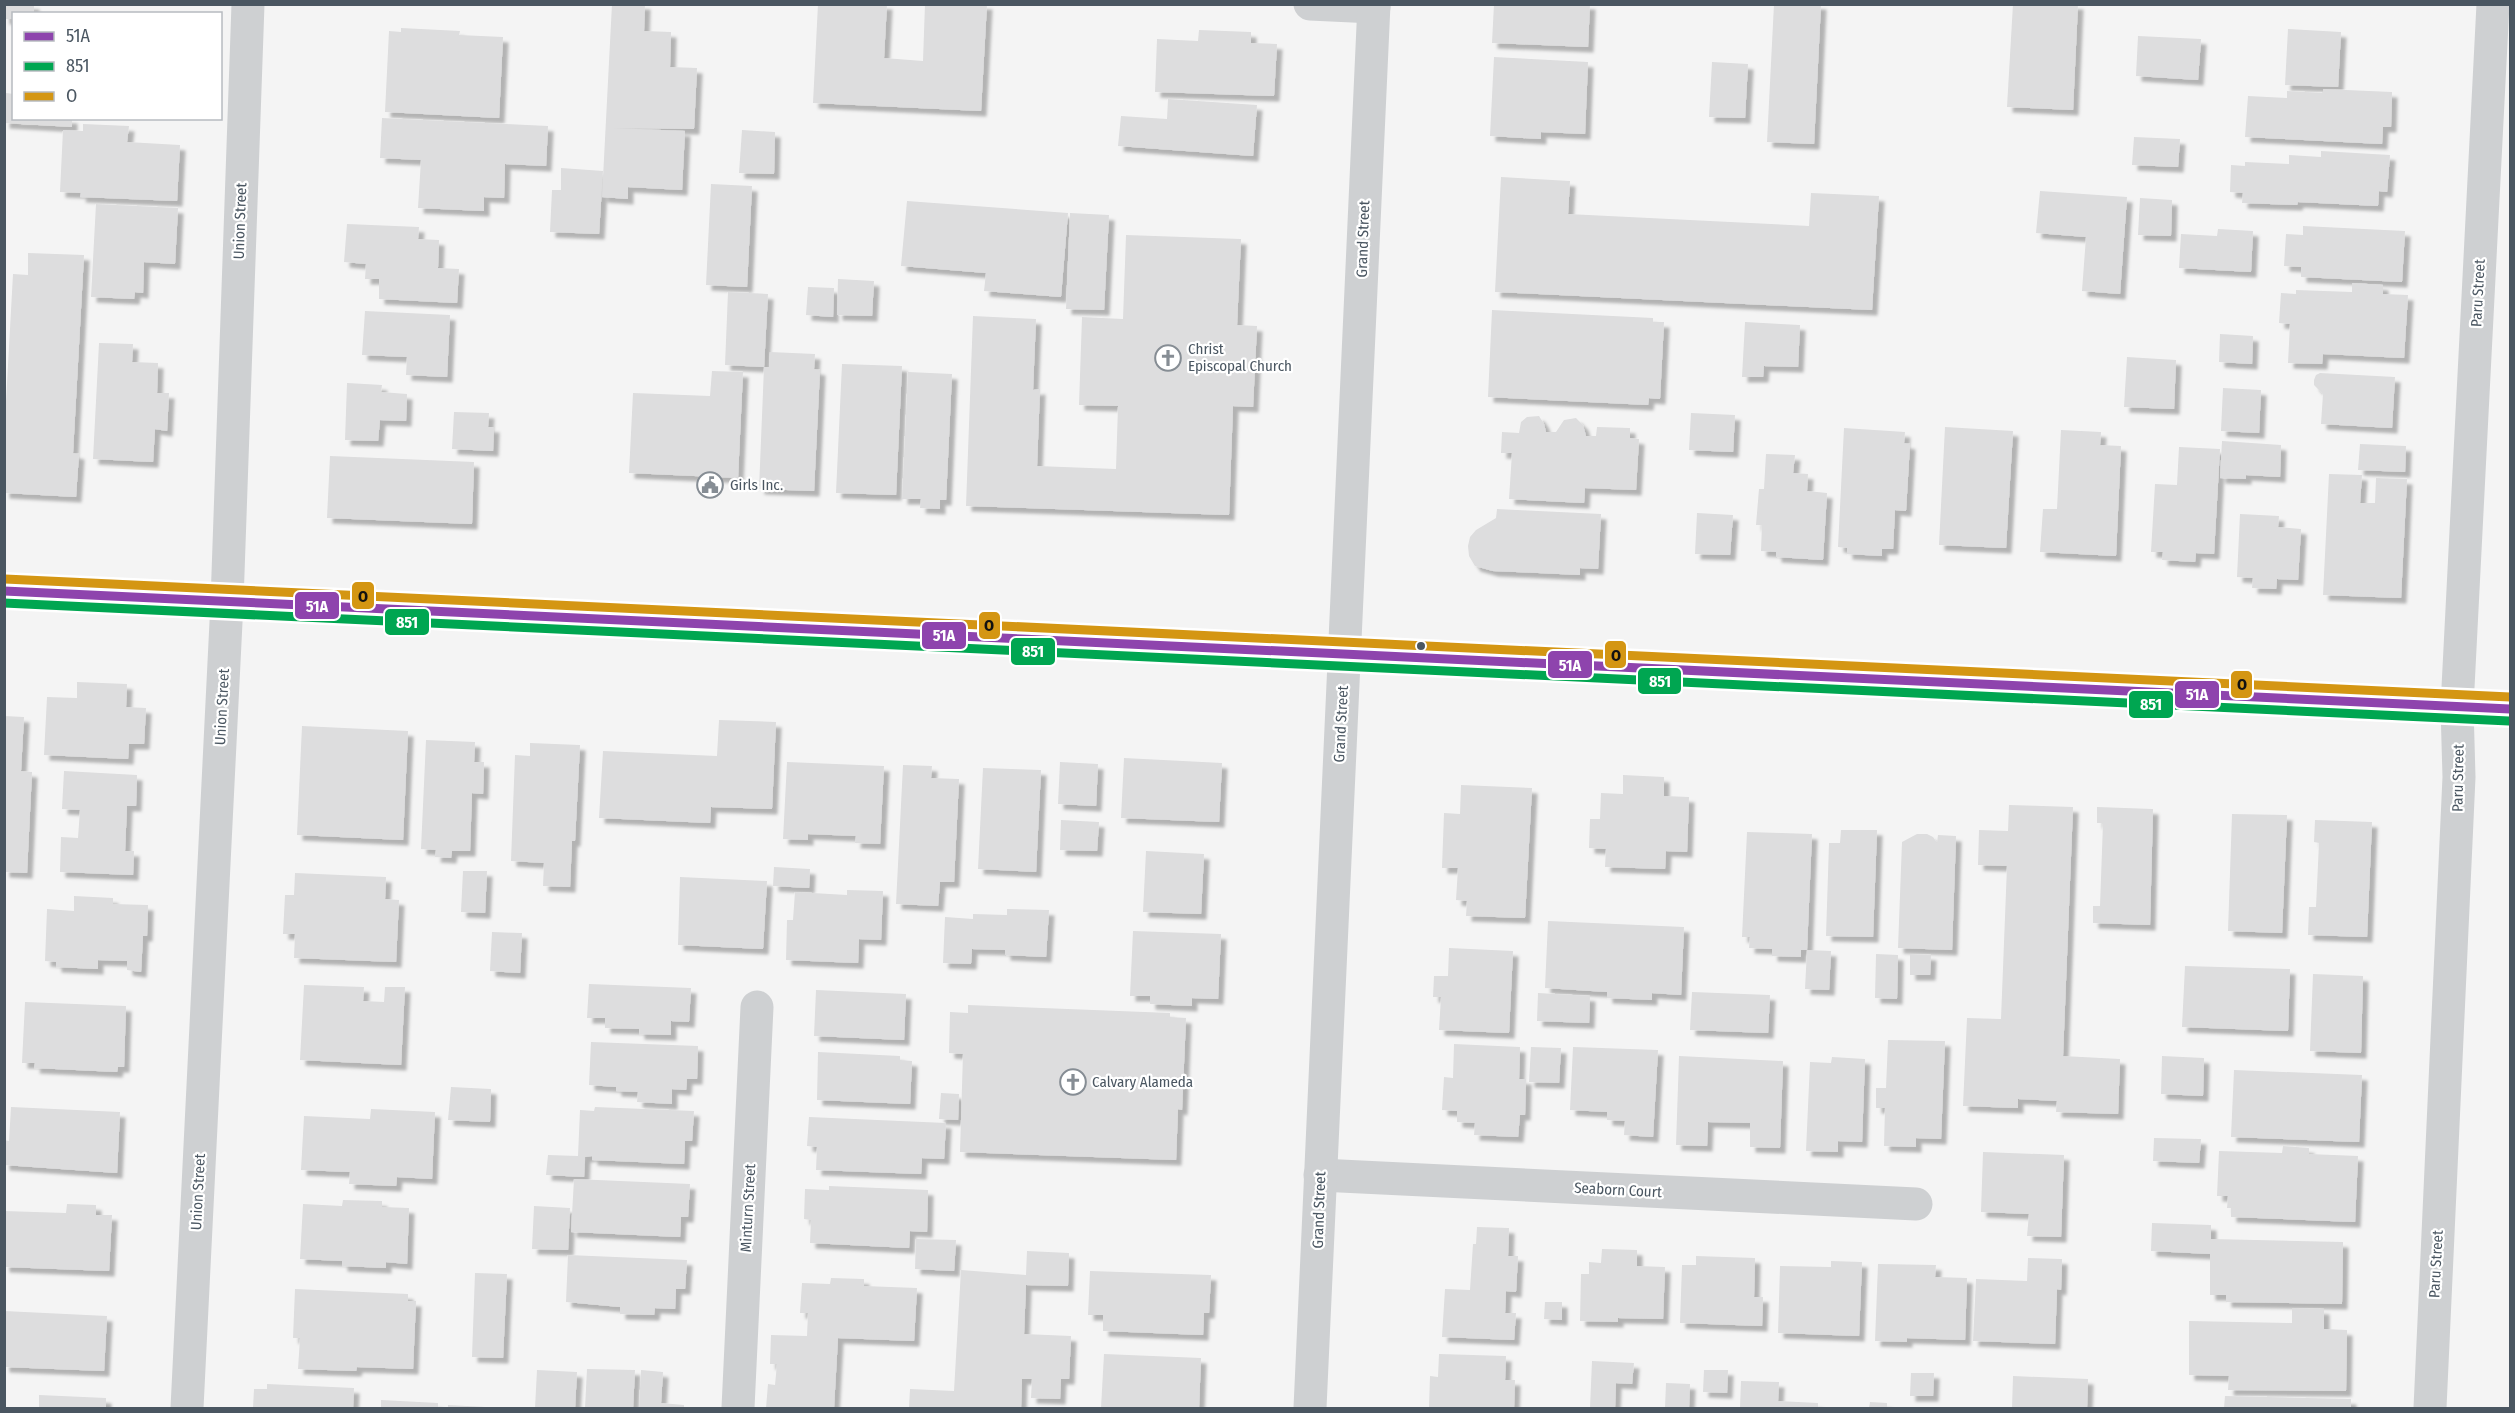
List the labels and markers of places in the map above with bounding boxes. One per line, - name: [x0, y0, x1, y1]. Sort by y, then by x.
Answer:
- place label: Christ Episcopal Church: [1188, 340, 1292, 375]
- church icon: Christ Episcopal Church: [1153, 343, 1183, 373]
- public building icon: Girls Inc.: [695, 470, 725, 500]
- place label: Girls Inc.: [730, 476, 783, 494]
- unlabelled marker: [1415, 640, 1427, 652]
- church icon: Calvary Alameda: [1058, 1067, 1088, 1097]
- place label: Calvary Alameda: [1092, 1073, 1193, 1091]

